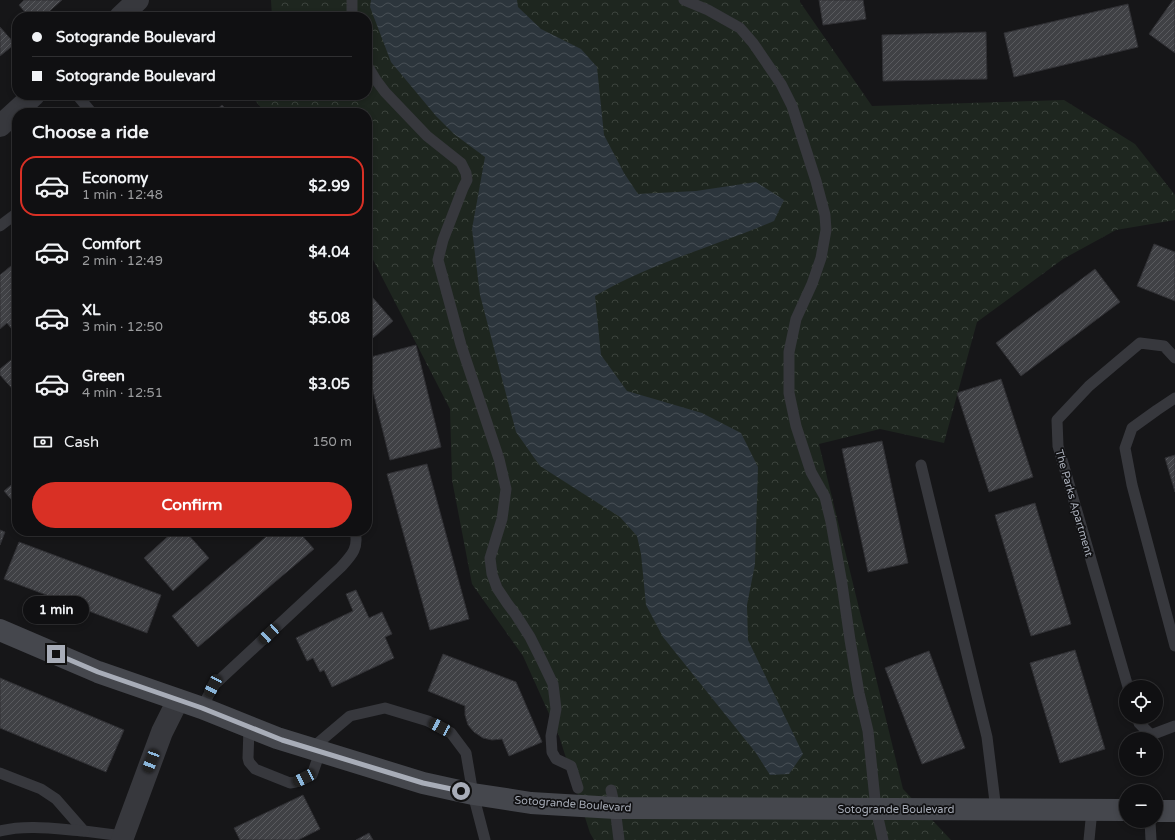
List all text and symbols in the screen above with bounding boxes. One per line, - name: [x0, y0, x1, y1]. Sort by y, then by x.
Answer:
- text: Sotogrande Boulevard: [56, 28, 216, 46]
- text: Sotogrande Boulevard: [56, 67, 216, 85]
- text: Choose a ride: [32, 121, 149, 143]
- icon: car: [34, 168, 70, 204]
- text: Economy: [82, 169, 148, 187]
- text: $2.99: [309, 177, 350, 195]
- text: 1 min · 12:48: [82, 187, 163, 203]
- icon: car: [34, 234, 70, 270]
- text: Comfort: [82, 235, 141, 253]
- text: $4.04: [309, 243, 350, 261]
- text: 2 min · 12:49: [82, 253, 163, 269]
- icon: car: [34, 300, 70, 336]
- text: XL: [82, 301, 101, 319]
- text: $5.08: [309, 309, 350, 327]
- text: 3 min · 12:50: [82, 319, 163, 335]
- icon: car: [34, 366, 70, 402]
- text: Green: [82, 367, 125, 385]
- text: $3.05: [309, 375, 350, 393]
- text: 4 min · 12:51: [82, 385, 163, 401]
- icon: cash: [32, 431, 54, 453]
- text: Cash: [64, 433, 99, 451]
- text: 150 m: [312, 434, 352, 450]
- street label: The Parks Apartment: [1052, 448, 1096, 558]
- button: Confirm: [32, 482, 352, 528]
- callout: 1 min: [23, 596, 89, 624]
- text: 1 min: [39, 602, 73, 618]
- car: [256, 621, 282, 647]
- route end: [47, 645, 65, 663]
- car: [202, 673, 224, 699]
- map controls: [1119, 680, 1163, 828]
- button: locate: [1119, 680, 1163, 724]
- car: [427, 716, 453, 738]
- button: +: [1119, 732, 1163, 776]
- car: [141, 748, 161, 774]
- car: [291, 767, 317, 789]
- route start: [452, 782, 470, 800]
- button: −: [1119, 784, 1163, 828]
- street label: Sotogrande Boulevard: [514, 793, 632, 815]
- street label: Sotogrande Boulevard: [837, 803, 955, 816]

